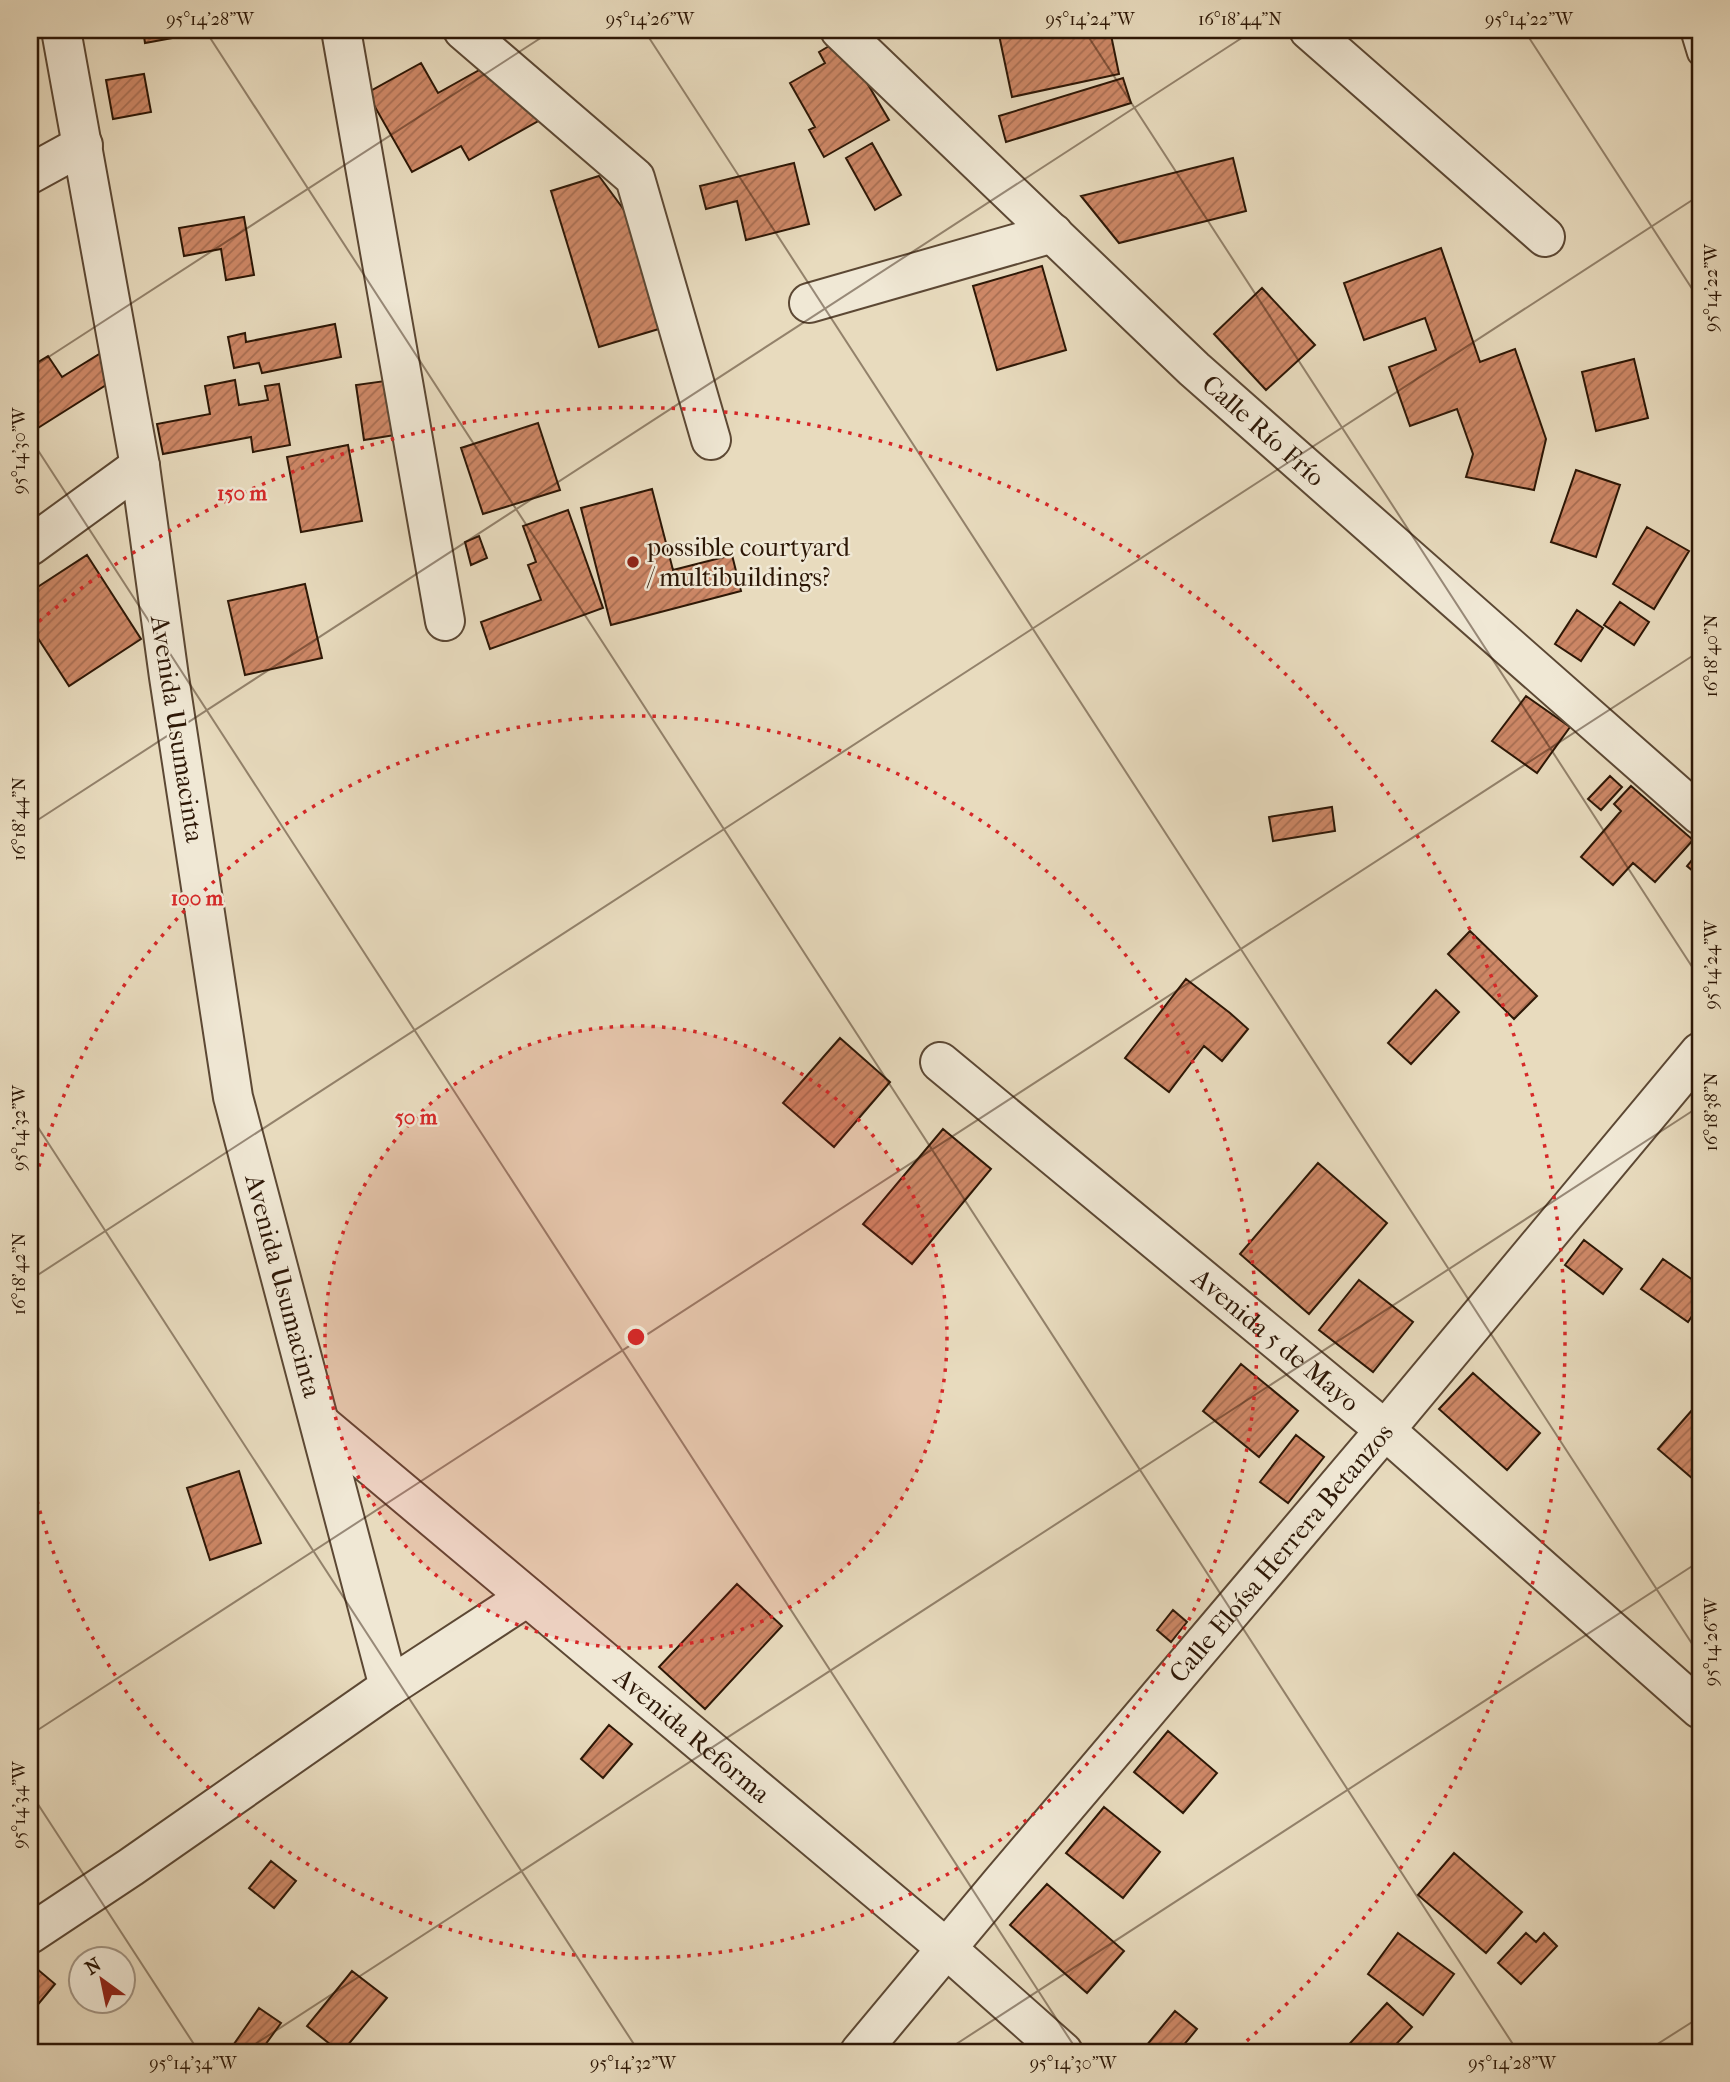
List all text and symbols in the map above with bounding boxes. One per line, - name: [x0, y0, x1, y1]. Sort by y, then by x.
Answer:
- text: 95°14'28"W: [166, 9, 255, 30]
- text: 95°14'26"W: [606, 9, 696, 30]
- text: 95°14'24"W: [1045, 9, 1136, 30]
- text: 16°18'44"N: [1198, 9, 1282, 30]
- text: 95°14'22"W: [1485, 9, 1574, 30]
- text: 95°14'22"W: [1701, 243, 1722, 332]
- street label: Calle Río Frío: [1196, 368, 1331, 493]
- text: 95°14'30"W: [9, 406, 30, 494]
- text: 150 m: [217, 481, 268, 505]
- place label: possible courtyard / multibuildings?: [646, 532, 851, 593]
- marker: possible courtyard / multibuildings?: [625, 554, 641, 570]
- street label: Avenida Usumacinta: [144, 612, 210, 846]
- text: 16°18'40"N: [1701, 614, 1722, 698]
- text: 16°18'44"N: [9, 777, 30, 861]
- text: 100 m: [171, 886, 224, 910]
- text: 95°14'24"W: [1701, 919, 1722, 1010]
- text: 16°18'38"N: [1701, 1072, 1722, 1152]
- text: 95°14'32"W: [9, 1084, 30, 1171]
- text: 50 m: [395, 1105, 438, 1129]
- street label: Avenida Usumacinta: [238, 1170, 328, 1402]
- text: 16°18'42"N: [9, 1232, 30, 1315]
- street label: Avenida 5 de Mayo: [1185, 1261, 1366, 1418]
- centre of rings: [624, 1325, 648, 1349]
- street label: Calle Eloísa Herrera Betanzos: [1162, 1417, 1400, 1689]
- text: 95°14'26"W: [1701, 1596, 1722, 1686]
- street label: Avenida Reforma: [608, 1661, 777, 1810]
- text: 95°14'34"W: [9, 1760, 30, 1849]
- north arrow: [66, 1946, 136, 2016]
- text: N: [81, 1953, 106, 1980]
- text: 95°14'34"W: [149, 2053, 238, 2074]
- text: 95°14'32"W: [590, 2053, 677, 2074]
- text: 95°14'30"W: [1030, 2053, 1118, 2074]
- text: 95°14'28"W: [1468, 2053, 1557, 2074]

